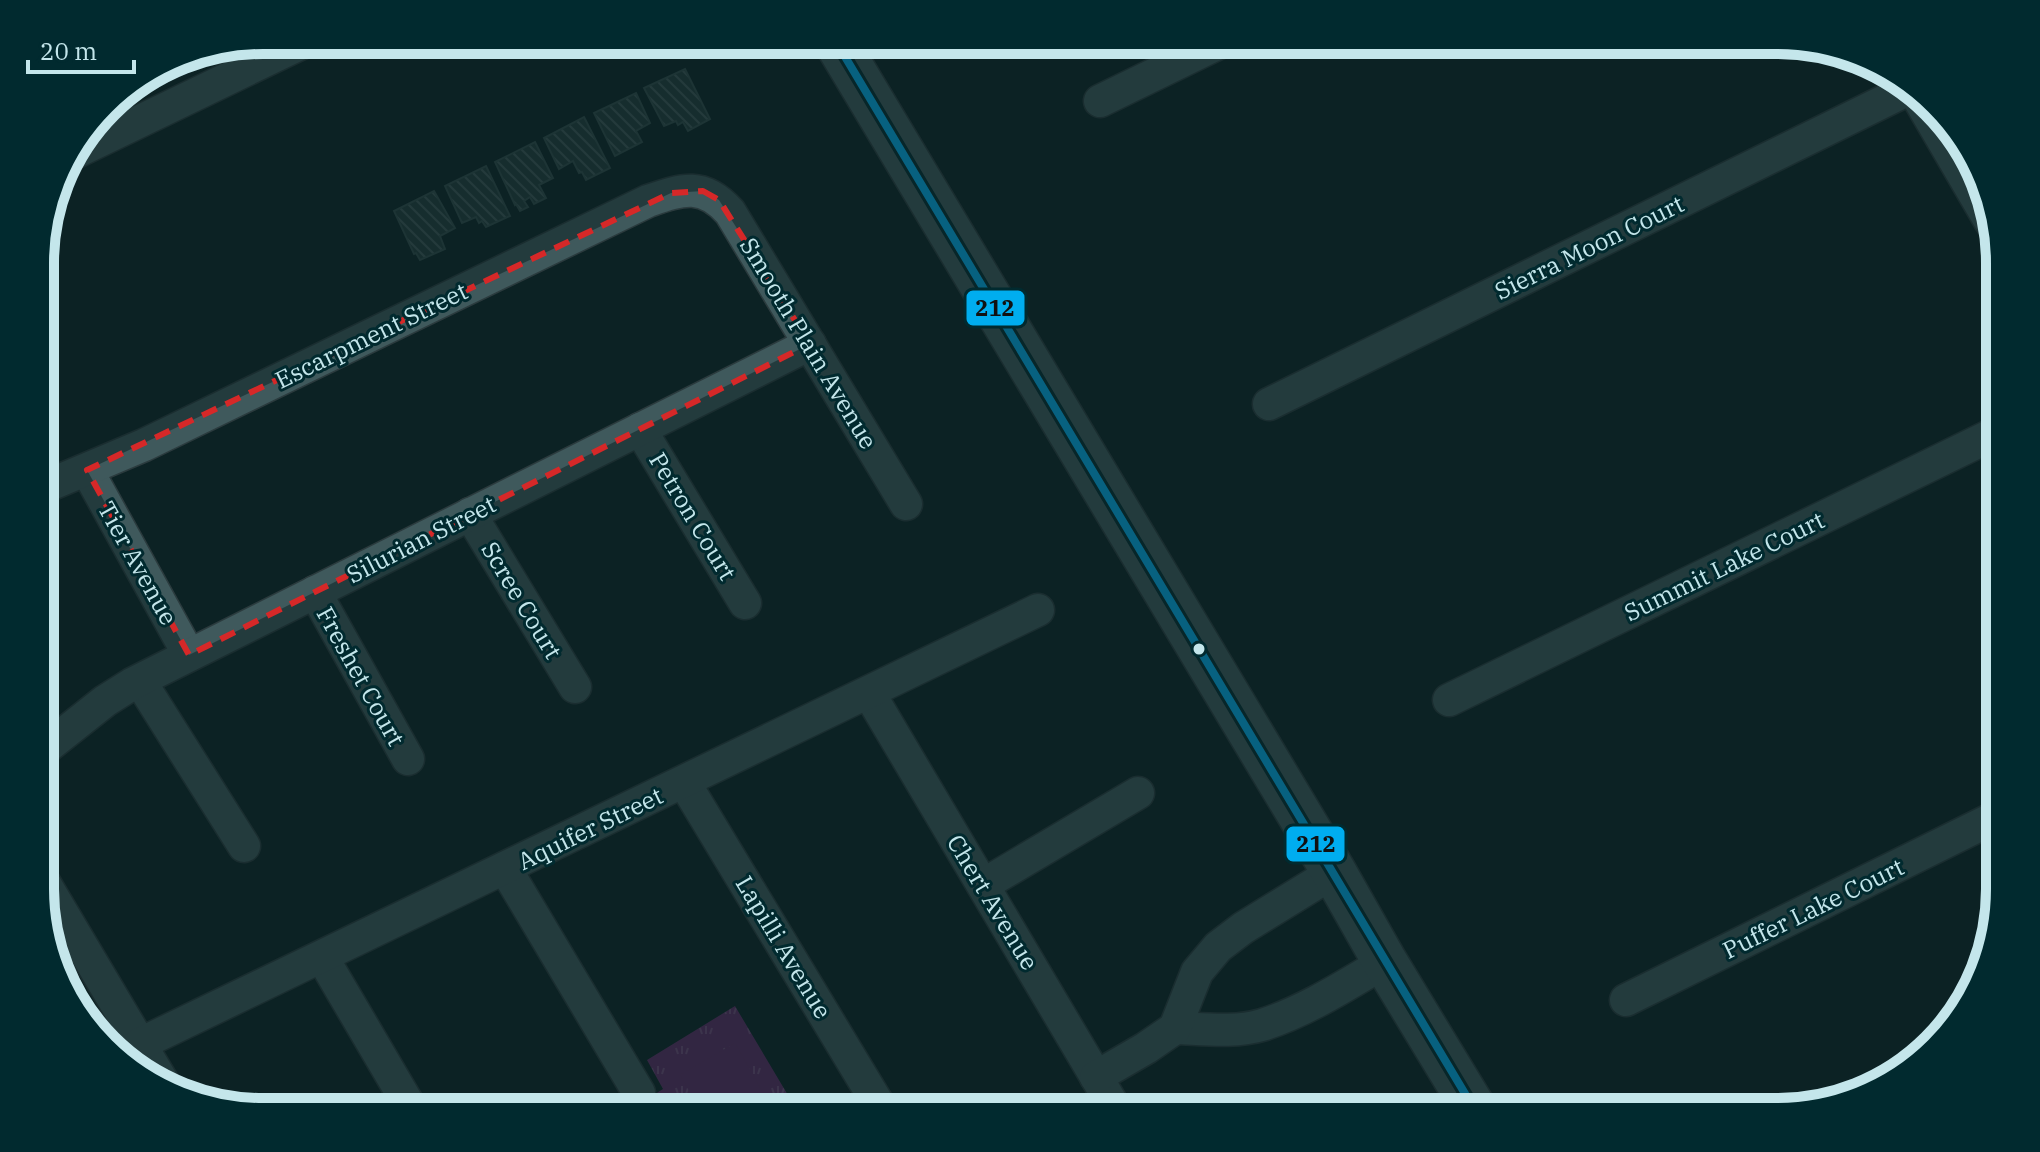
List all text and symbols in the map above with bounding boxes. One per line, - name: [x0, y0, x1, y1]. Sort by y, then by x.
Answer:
- scale bar: [28, 24, 134, 74]
- text: 20 m: [40, 35, 97, 67]
- street label: Sierra Moon Court: [1489, 187, 1689, 307]
- street label: Smooth Plain Avenue: [733, 231, 885, 455]
- street label: Escarpment Street: [269, 275, 473, 395]
- line badge: 212: [965, 289, 1026, 327]
- text: 212: [975, 293, 1015, 322]
- street label: Petron Court: [642, 446, 744, 586]
- street label: Silurian Street: [341, 488, 501, 590]
- street label: Tier Avenue: [91, 495, 185, 631]
- street label: Summit Lake Court: [1619, 504, 1829, 628]
- street label: Scree Court: [474, 535, 570, 665]
- street label: Freshet Court: [310, 601, 412, 751]
- unlabelled marker: [1191, 641, 1207, 657]
- street label: Aquifer Street: [512, 779, 668, 877]
- line badge: 212: [1285, 825, 1346, 863]
- street label: Chert Avenue: [940, 828, 1046, 976]
- text: 212: [1296, 829, 1336, 858]
- street label: Puffer Lake Court: [1717, 850, 1909, 966]
- street label: Lapilli Avenue: [729, 870, 839, 1024]

